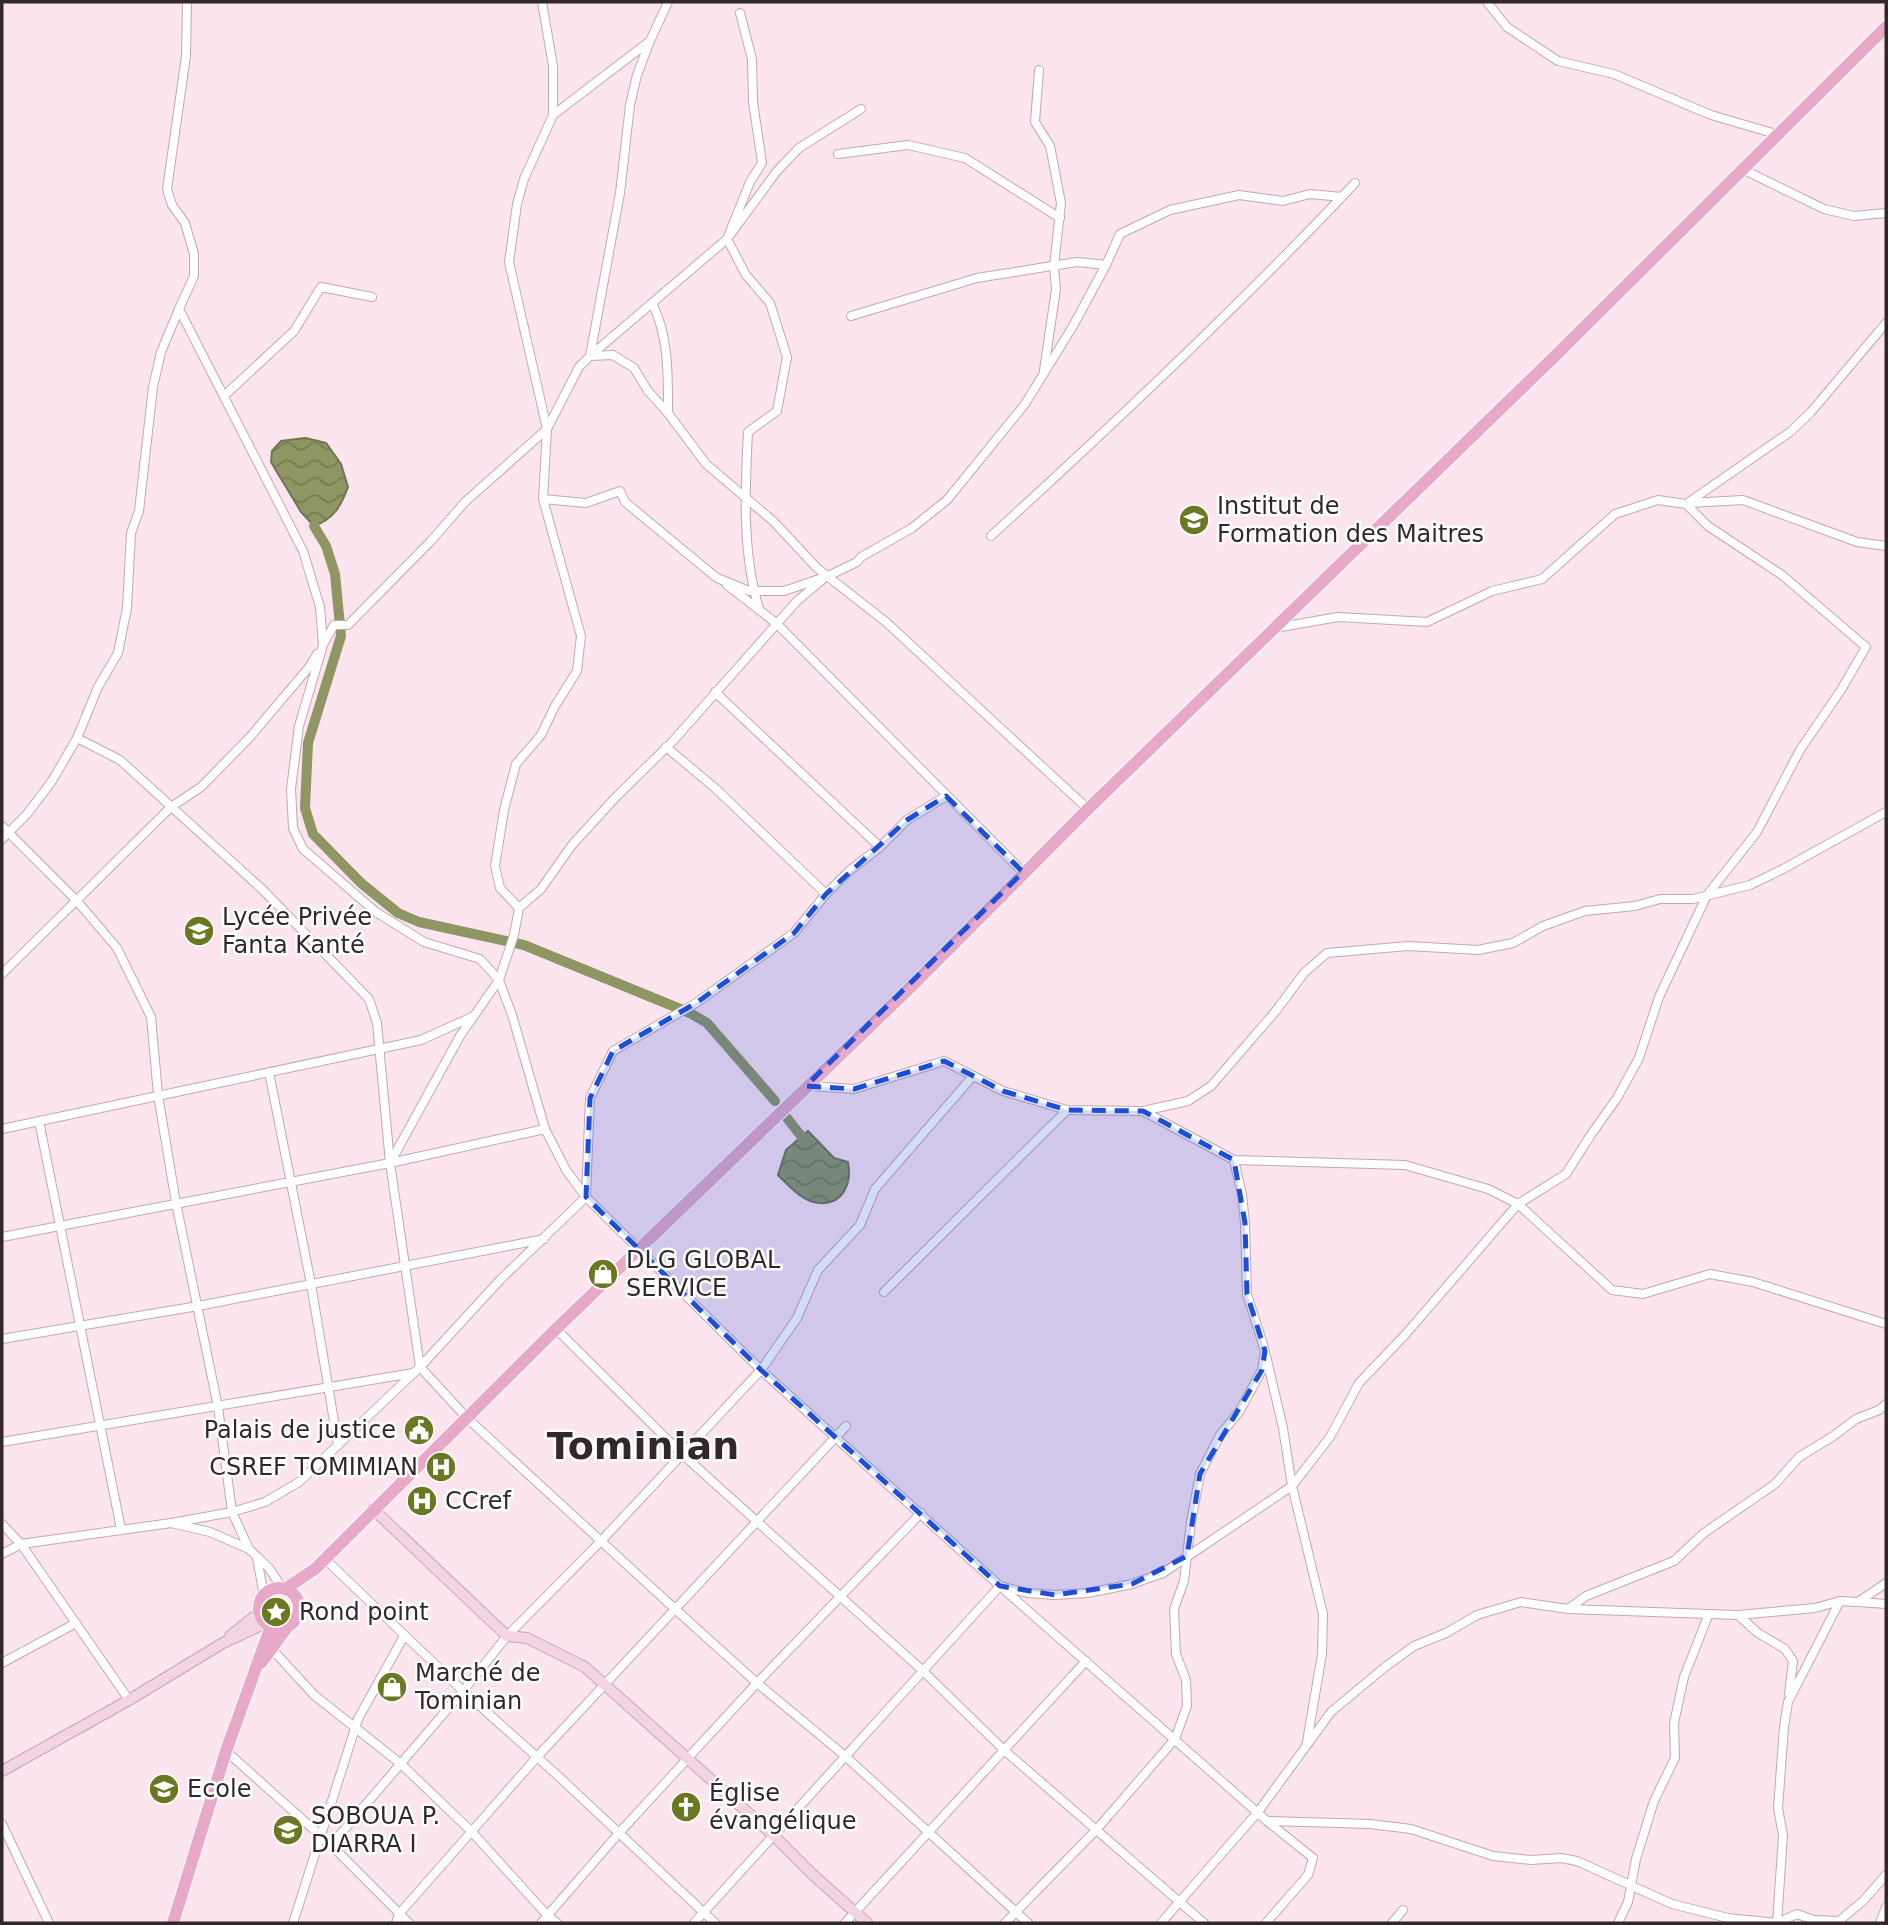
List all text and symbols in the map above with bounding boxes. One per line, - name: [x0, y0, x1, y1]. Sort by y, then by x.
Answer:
- place label: Institut de Formation des Maitres: [1217, 492, 1484, 548]
- school or university icon: Institut de Formation des Maitres: [1177, 503, 1211, 537]
- place label: Lycée Privée Fanta Kanté: [222, 903, 372, 959]
- school or university icon: Lycée Privée Fanta Kanté: [182, 914, 216, 948]
- place label: DLG GLOBAL SERVICE: [626, 1246, 781, 1302]
- shop icon: DLG GLOBAL SERVICE: [586, 1257, 620, 1291]
- public building icon: Palais de justice: [402, 1413, 436, 1447]
- place label: Palais de justice: [204, 1416, 396, 1444]
- district label: Tominian: [547, 1424, 739, 1468]
- hospital icon: CSREF TOMIMIAN: [424, 1450, 458, 1484]
- place label: CSREF TOMIMIAN: [209, 1453, 418, 1481]
- hospital icon: CCref: [405, 1484, 439, 1518]
- place label: CCref: [445, 1487, 512, 1515]
- place icon: Rond point: [259, 1595, 293, 1629]
- place label: Rond point: [299, 1598, 429, 1626]
- place label: Marché de Tominian: [414, 1659, 541, 1715]
- shop icon: Marché de Tominian: [375, 1670, 409, 1704]
- school or university icon: Ecole: [147, 1772, 181, 1806]
- place label: Ecole: [187, 1775, 251, 1803]
- place label: Église évangélique: [709, 1778, 856, 1835]
- church icon: Église évangélique: [669, 1790, 703, 1824]
- place label: SOBOUA P. DIARRA I: [311, 1802, 440, 1858]
- school or university icon: SOBOUA P. DIARRA I: [271, 1813, 305, 1847]

